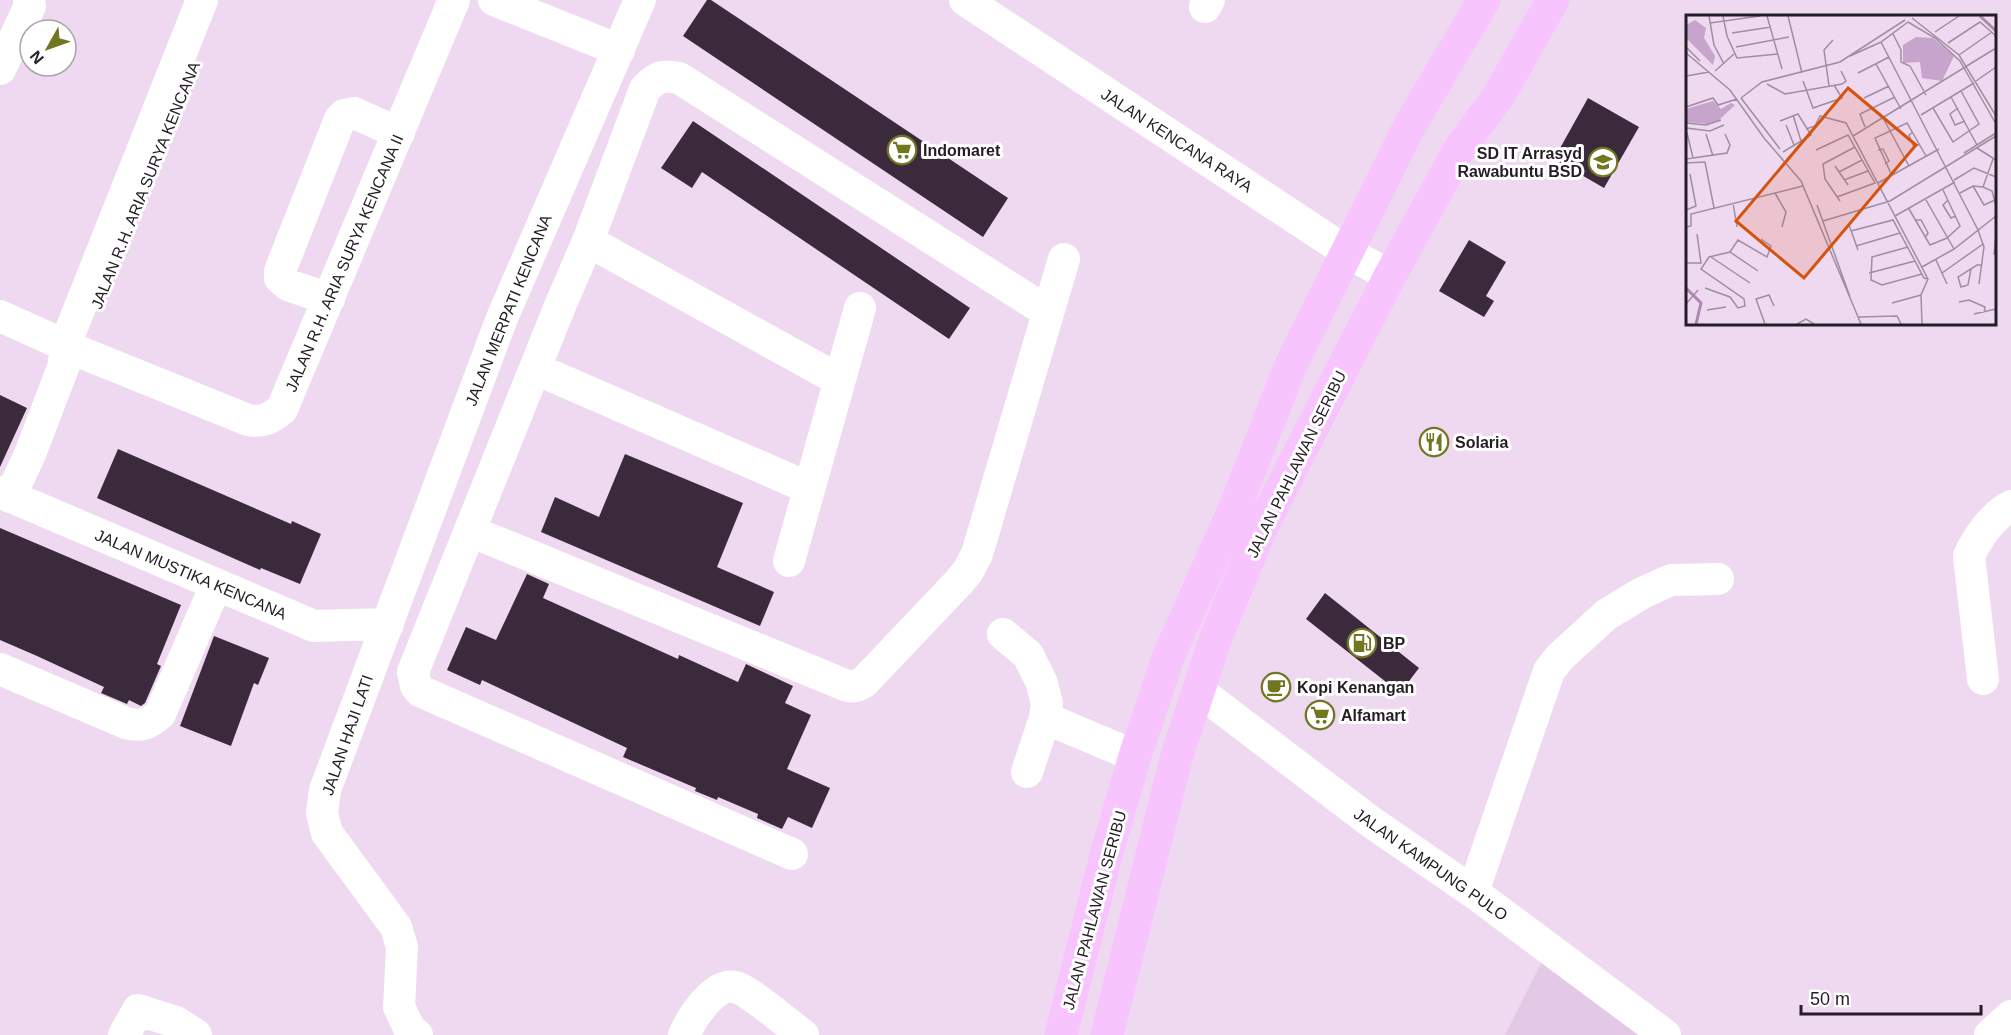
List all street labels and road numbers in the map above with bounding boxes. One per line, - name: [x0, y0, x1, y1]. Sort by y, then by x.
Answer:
- street label: JALAN R.H. ARIA SURYA KENCANA: [88, 59, 203, 311]
- street label: JALAN KENCANA RAYA: [1098, 85, 1256, 196]
- street label: JALAN R.H. ARIA SURYA KENCANA II: [282, 132, 407, 394]
- street label: JALAN MERPATI KENCANA: [462, 212, 555, 408]
- street label: JALAN PAHLAWAN SERIBU: [1244, 368, 1349, 560]
- street label: JALAN MUSTIKA KENCANA: [93, 526, 289, 623]
- street label: JALAN HAJI LATI: [319, 673, 376, 797]
- street label: JALAN KAMPUNG PULO: [1351, 805, 1511, 924]
- street label: JALAN PAHLAWAN SERIBU: [1060, 809, 1129, 1012]

